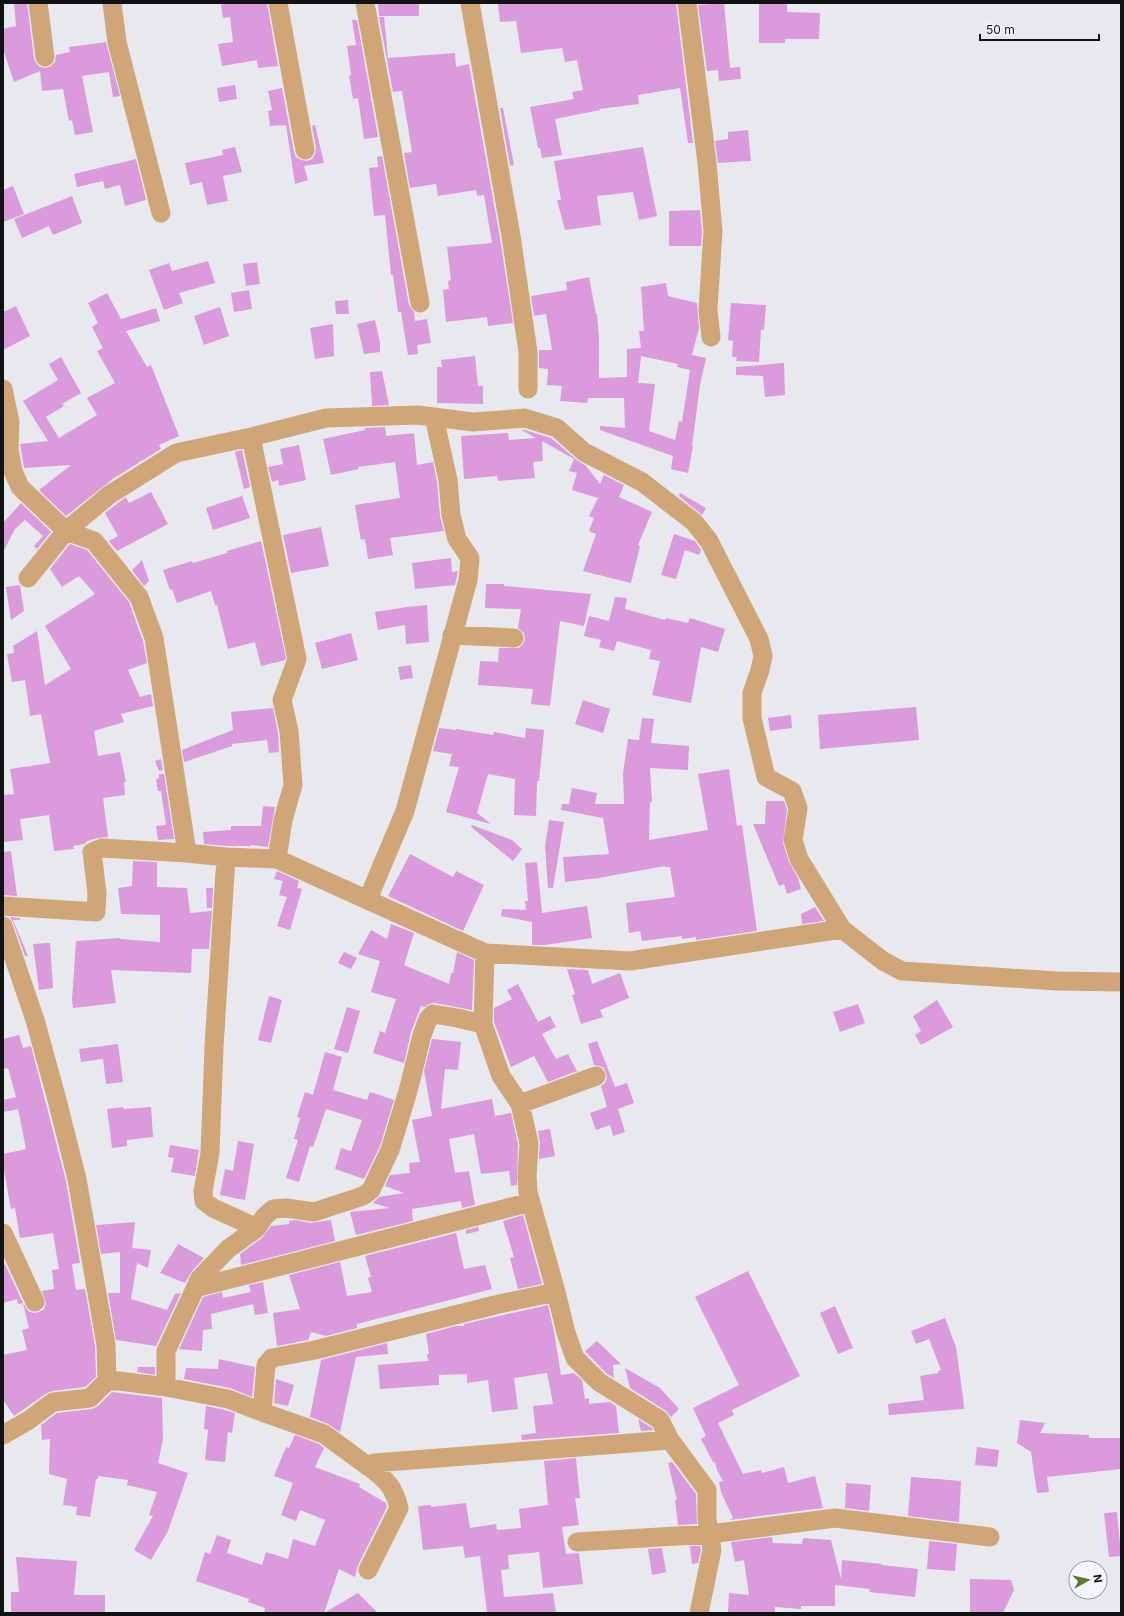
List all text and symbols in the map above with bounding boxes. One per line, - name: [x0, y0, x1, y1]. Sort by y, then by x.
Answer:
- scale bar: [980, 16, 1099, 42]
- text: 50 m: [986, 22, 1015, 37]
- north arrow: [1068, 1560, 1108, 1600]
- text: N: [1090, 1573, 1105, 1584]

